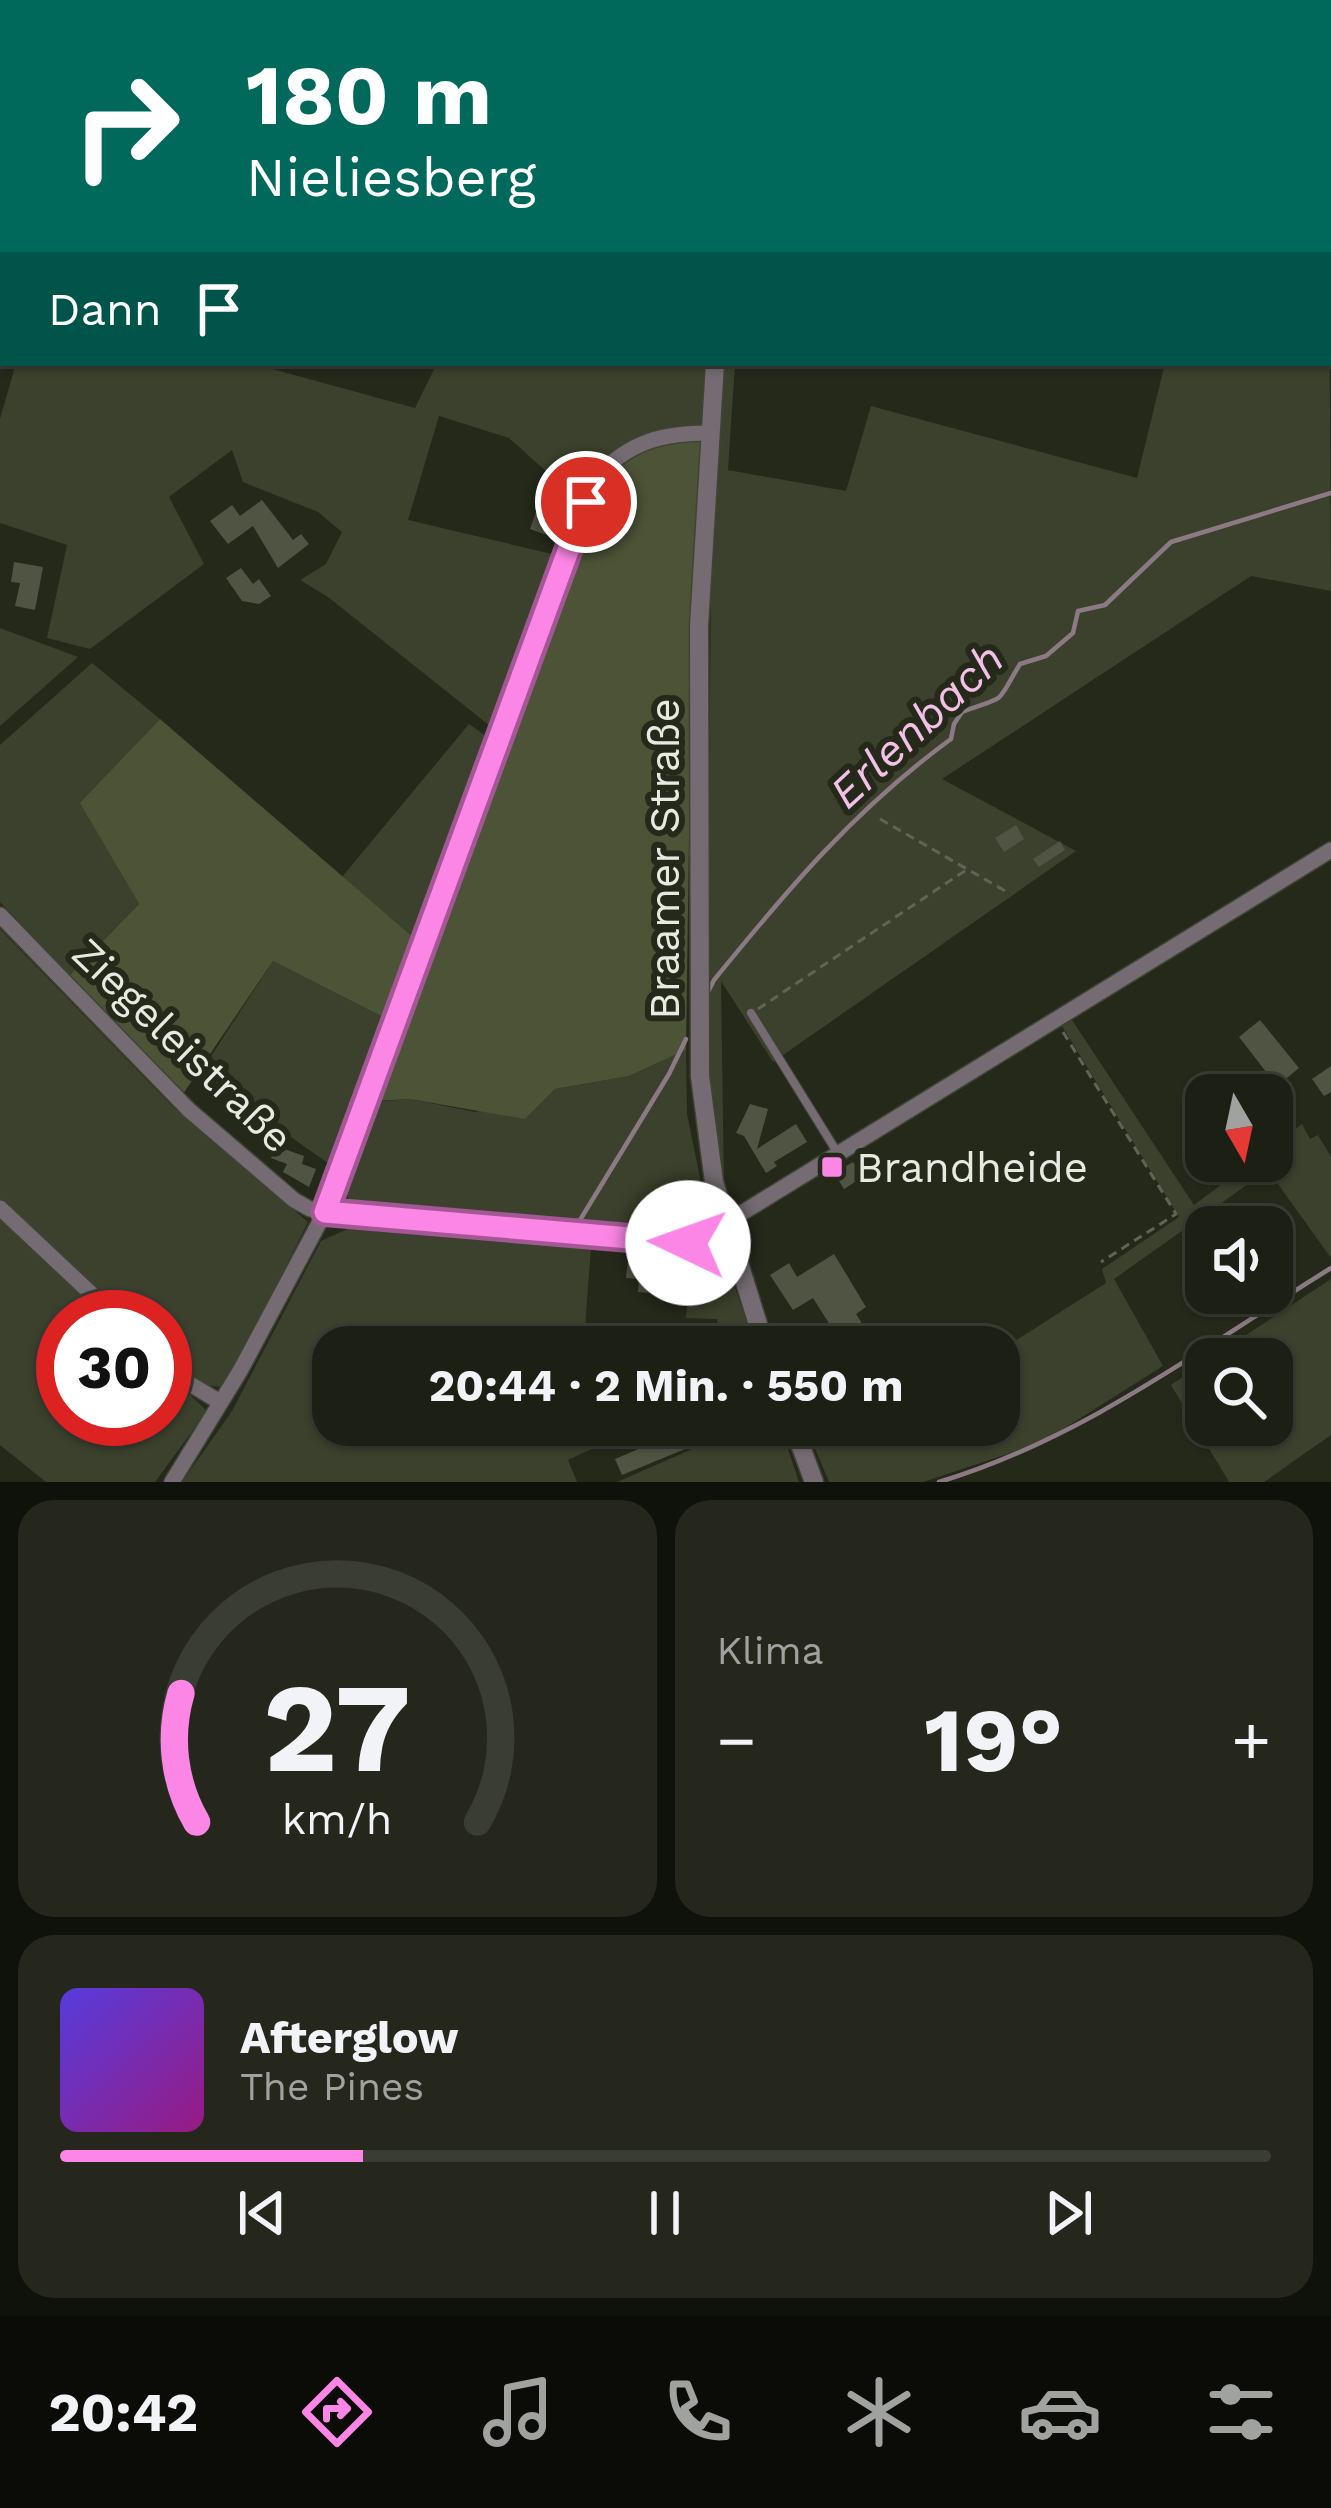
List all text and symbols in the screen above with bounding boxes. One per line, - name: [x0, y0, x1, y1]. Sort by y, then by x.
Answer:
- text: 180 m: [246, 46, 492, 144]
- icon: right: [48, 48, 204, 204]
- text: Nieliesberg: [246, 146, 536, 209]
- icon: arrive: [186, 276, 252, 342]
- text: Dann: [48, 283, 162, 336]
- pin: [535, 451, 637, 553]
- icon: arrive: [553, 469, 619, 535]
- water label: Erlenbach: [818, 632, 1014, 819]
- street label: Braamer Straße: [640, 698, 689, 1020]
- street label: Ziegeleistraße: [62, 928, 303, 1163]
- north arrow: [1185, 1074, 1293, 1182]
- map controls: [1185, 1074, 1293, 1446]
- place label: Brandheide: [856, 1143, 1088, 1192]
- marker: Brandheide: [819, 1154, 845, 1180]
- position arrow: [625, 1180, 751, 1306]
- button: sound: [1185, 1206, 1293, 1314]
- speed limit sign: 30: [36, 1290, 192, 1446]
- button: search: [1185, 1338, 1293, 1446]
- text: 20:44 · 2 Min. · 550 m: [428, 1359, 904, 1412]
- text: Klima: [717, 1628, 824, 1673]
- text: 27: [263, 1655, 411, 1801]
- text: 19°: [924, 1687, 1063, 1793]
- text: −: [717, 1702, 756, 1779]
- text: +: [1231, 1702, 1271, 1779]
- text: km/h: [282, 1793, 392, 1843]
- text: Afterglow: [240, 2011, 459, 2064]
- text: The Pines: [240, 2064, 424, 2109]
- icon: previous: [229, 2180, 295, 2246]
- icon: pause: [632, 2180, 698, 2246]
- icon: next: [1036, 2180, 1102, 2246]
- icon: directions: [295, 2370, 379, 2454]
- icon: music: [476, 2370, 560, 2454]
- icon: phone: [656, 2370, 740, 2454]
- icon: climate: [837, 2370, 921, 2454]
- icon: car: [1018, 2370, 1102, 2454]
- icon: filters: [1199, 2370, 1283, 2454]
- text: 20:42: [48, 2381, 198, 2444]

